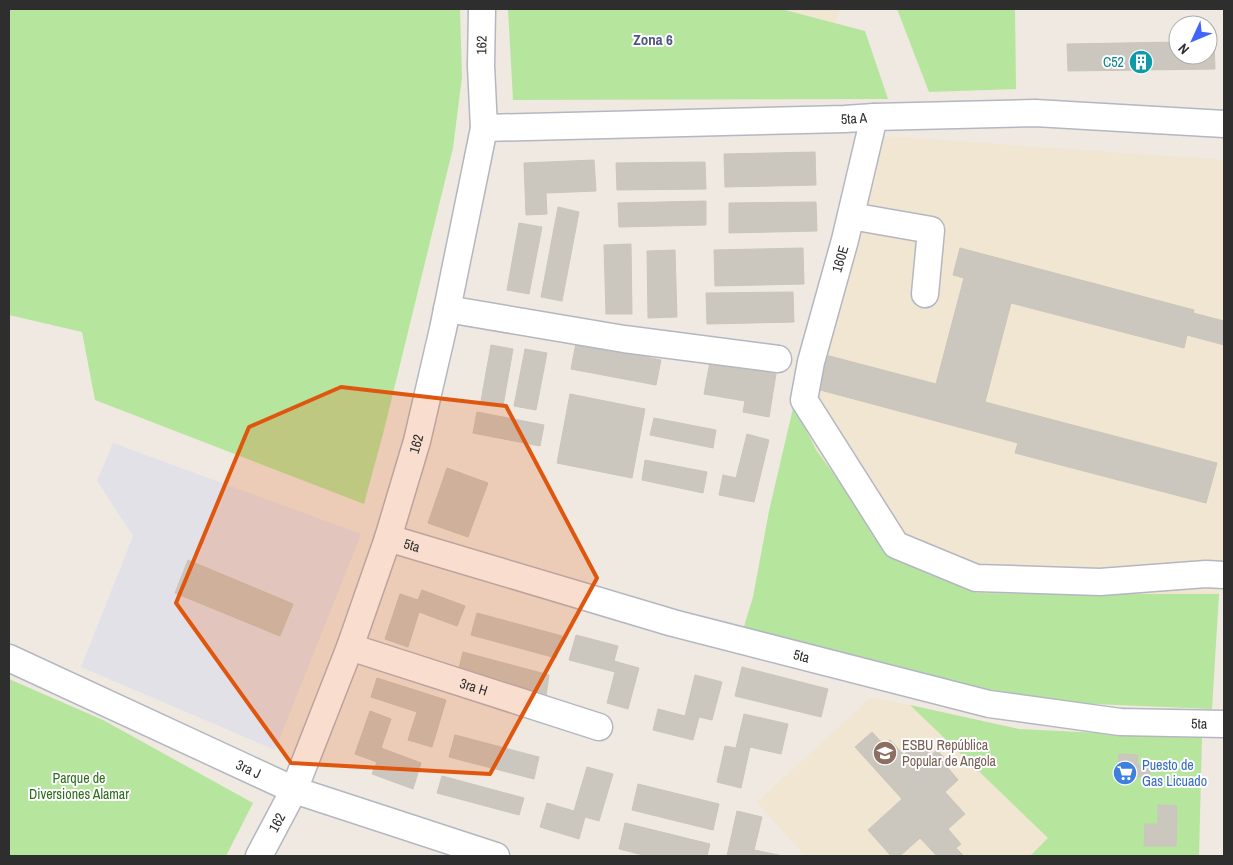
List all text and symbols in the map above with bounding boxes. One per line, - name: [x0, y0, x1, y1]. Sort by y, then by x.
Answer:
- north arrow: [1168, 15, 1218, 65]
- district label: Zona 6: [633, 29, 673, 50]
- street label: 162: [472, 35, 491, 55]
- text: N: [1174, 40, 1193, 58]
- building icon: C52: [1128, 49, 1154, 75]
- place label: C52: [1103, 53, 1124, 71]
- street label: 5ta A: [841, 108, 868, 128]
- street label: 160E: [828, 244, 852, 274]
- street label: 162: [405, 433, 427, 456]
- street label: 5ta: [402, 534, 423, 556]
- street label: 5ta: [791, 645, 812, 667]
- street label: 3ra H: [458, 674, 490, 700]
- street label: 5ta: [1191, 714, 1208, 733]
- place label: ESBU República Popular de Angola: [902, 736, 996, 770]
- school or university icon: ESBU República Popular de Angola: [872, 740, 898, 766]
- street label: 3ra J: [233, 755, 264, 782]
- place label: Puesto de Gas Licuado: [1142, 756, 1207, 790]
- supermarket icon: Puesto de Gas Licuado: [1112, 760, 1138, 786]
- park label: Parque de Diversiones Alamar: [29, 769, 129, 803]
- street label: 162: [264, 810, 289, 835]

